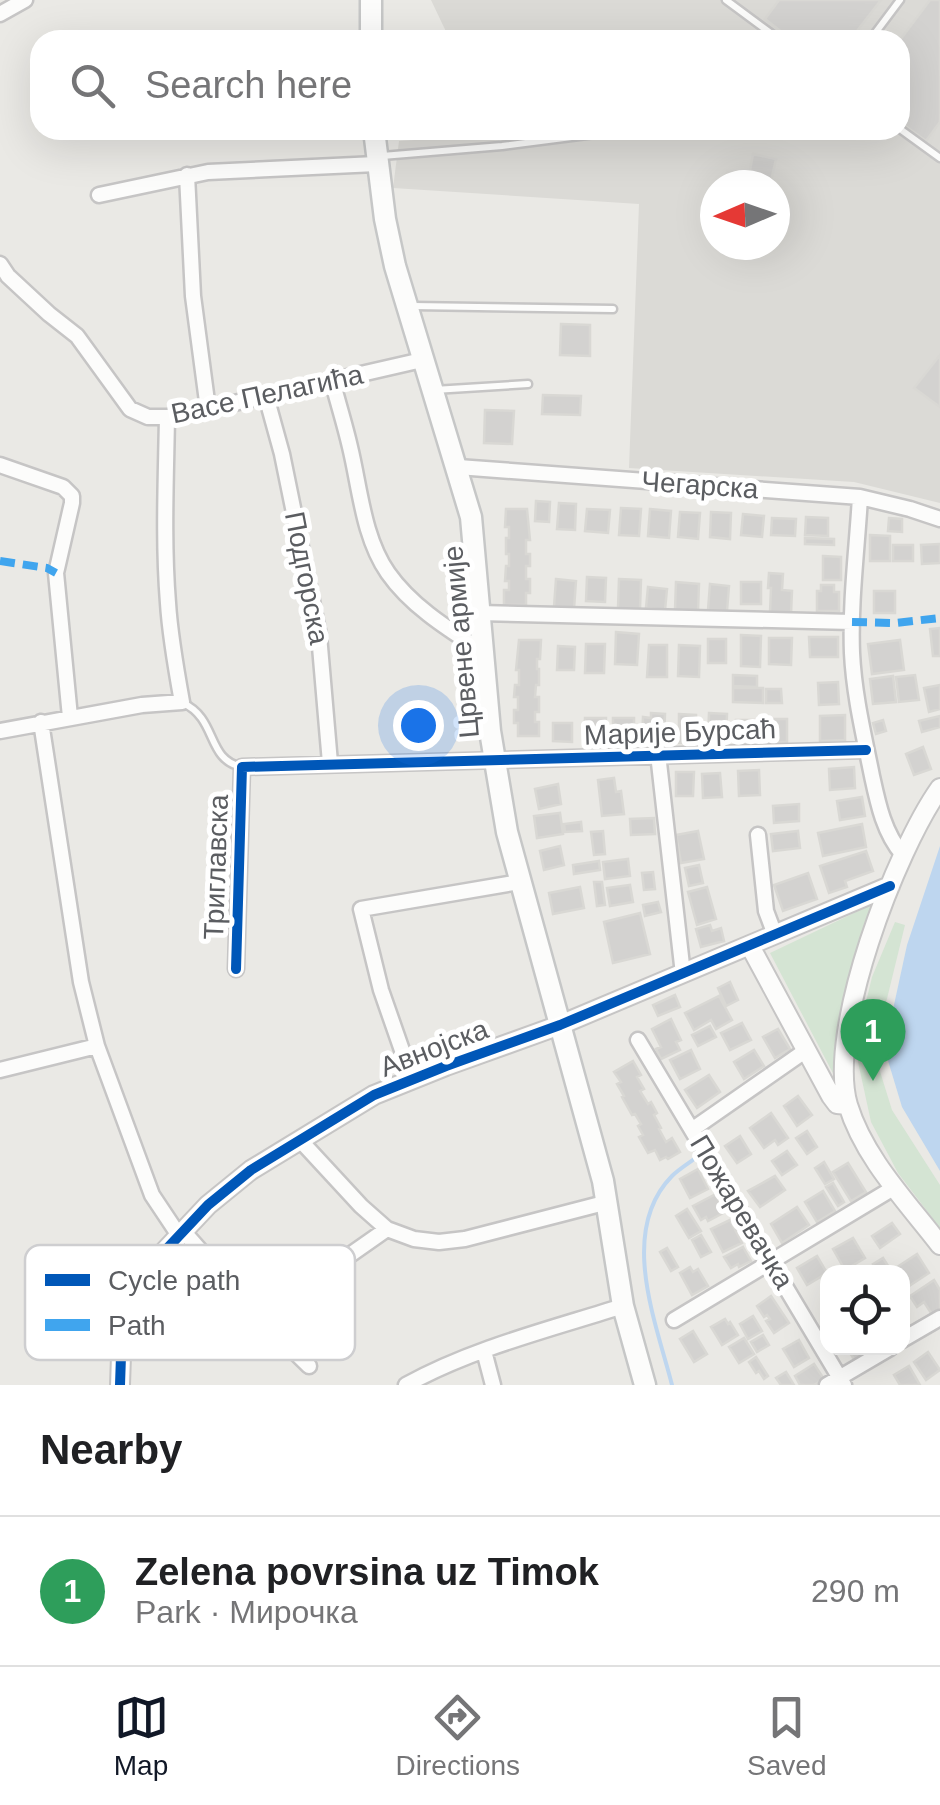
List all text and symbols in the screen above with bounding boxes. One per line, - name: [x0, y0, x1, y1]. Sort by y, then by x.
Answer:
- search box: [30, 30, 910, 140]
- icon: search: [65, 58, 120, 113]
- text: Search here: [145, 64, 352, 106]
- north arrow: [700, 170, 790, 260]
- street label: Васе Пелагића: [168, 358, 366, 429]
- street label: Чегарска: [640, 465, 760, 505]
- street label: Подгорска: [279, 509, 335, 647]
- street label: Црвене армије: [437, 544, 485, 740]
- your location: [393, 700, 444, 751]
- street label: Марије Бурсаћ: [583, 713, 777, 751]
- street label: Триглавска: [198, 793, 234, 940]
- pin: 1: [840, 998, 906, 1081]
- street label: Авнојска: [376, 1013, 493, 1083]
- street label: Пожаревачка: [684, 1130, 800, 1295]
- legend: [25, 1245, 355, 1360]
- text: Cycle path: [108, 1265, 240, 1296]
- map controls: [820, 1265, 910, 1355]
- button: locate: [820, 1265, 910, 1355]
- text: Path: [108, 1310, 166, 1341]
- text: Nearby: [40, 1426, 182, 1473]
- text: Zelena povrsina uz Timok: [135, 1551, 599, 1593]
- text: 1: [64, 1573, 81, 1609]
- text: 290 m: [811, 1573, 900, 1609]
- text: Park · Мирочка: [135, 1594, 358, 1630]
- tab: Map: [114, 1690, 169, 1782]
- tab: Directions: [396, 1690, 520, 1782]
- tab: Saved: [747, 1690, 826, 1782]

